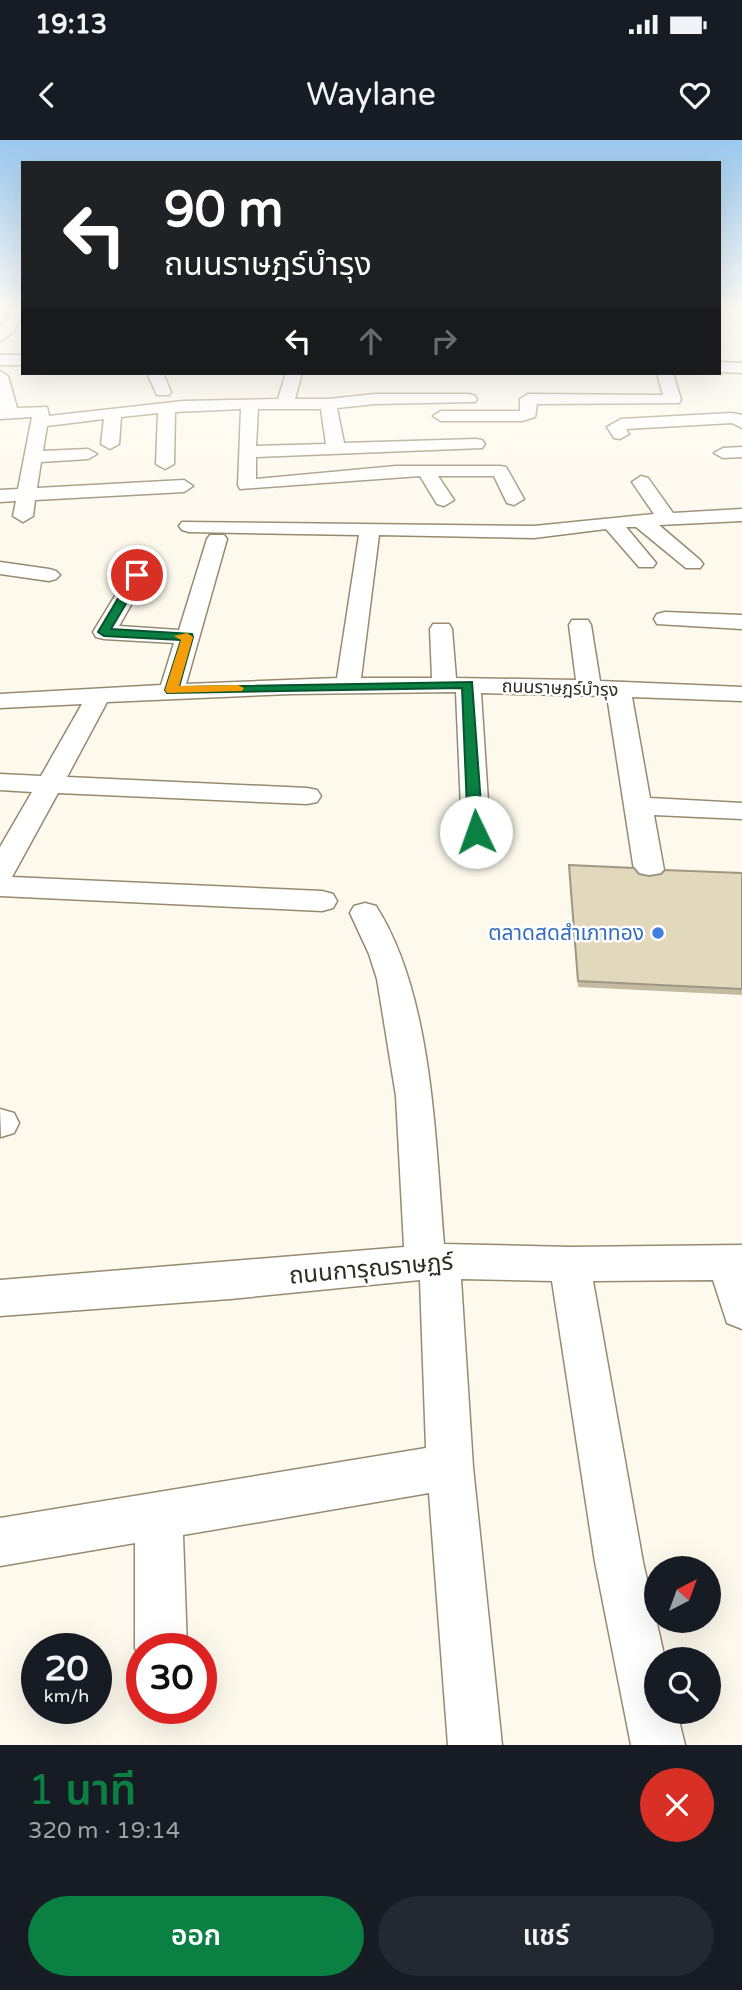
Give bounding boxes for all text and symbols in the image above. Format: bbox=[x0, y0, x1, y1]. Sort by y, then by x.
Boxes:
text: 19:13 bbox=[35, 9, 107, 40]
icon: back bbox=[28, 76, 66, 114]
text: Waylane bbox=[306, 76, 436, 114]
icon: heart bbox=[676, 76, 714, 114]
text: 90 m bbox=[164, 181, 283, 240]
icon: left bbox=[49, 189, 140, 280]
text: ถนนราษฎร์บำรุง bbox=[164, 246, 372, 284]
icon: left bbox=[279, 322, 317, 360]
icon: ahead bbox=[352, 322, 390, 360]
icon: right bbox=[425, 322, 463, 360]
pin bbox=[107, 545, 167, 605]
icon: arrive bbox=[118, 556, 156, 594]
street label: ถนนราษฎร์บำรุง bbox=[501, 675, 619, 701]
position arrow bbox=[439, 795, 513, 869]
place label: ตลาดสดสำเภาทอง bbox=[488, 921, 644, 946]
marker: ตลาดสดสำเภาทอง bbox=[650, 925, 666, 941]
street label: ถนนการุณราษฏร์ bbox=[288, 1247, 455, 1291]
north arrow bbox=[644, 1556, 721, 1633]
map controls bbox=[644, 1556, 721, 1724]
speed limit sign: 30 bbox=[126, 1633, 217, 1724]
button: search bbox=[644, 1647, 721, 1724]
text: 20 bbox=[45, 1648, 88, 1690]
text: km/h bbox=[44, 1685, 89, 1707]
text: 1 นาที bbox=[28, 1765, 136, 1816]
button: close bbox=[640, 1768, 714, 1842]
text: 320 m · 19:14 bbox=[28, 1817, 180, 1845]
button: ออก bbox=[28, 1896, 364, 1976]
button: แชร์ bbox=[378, 1896, 714, 1976]

